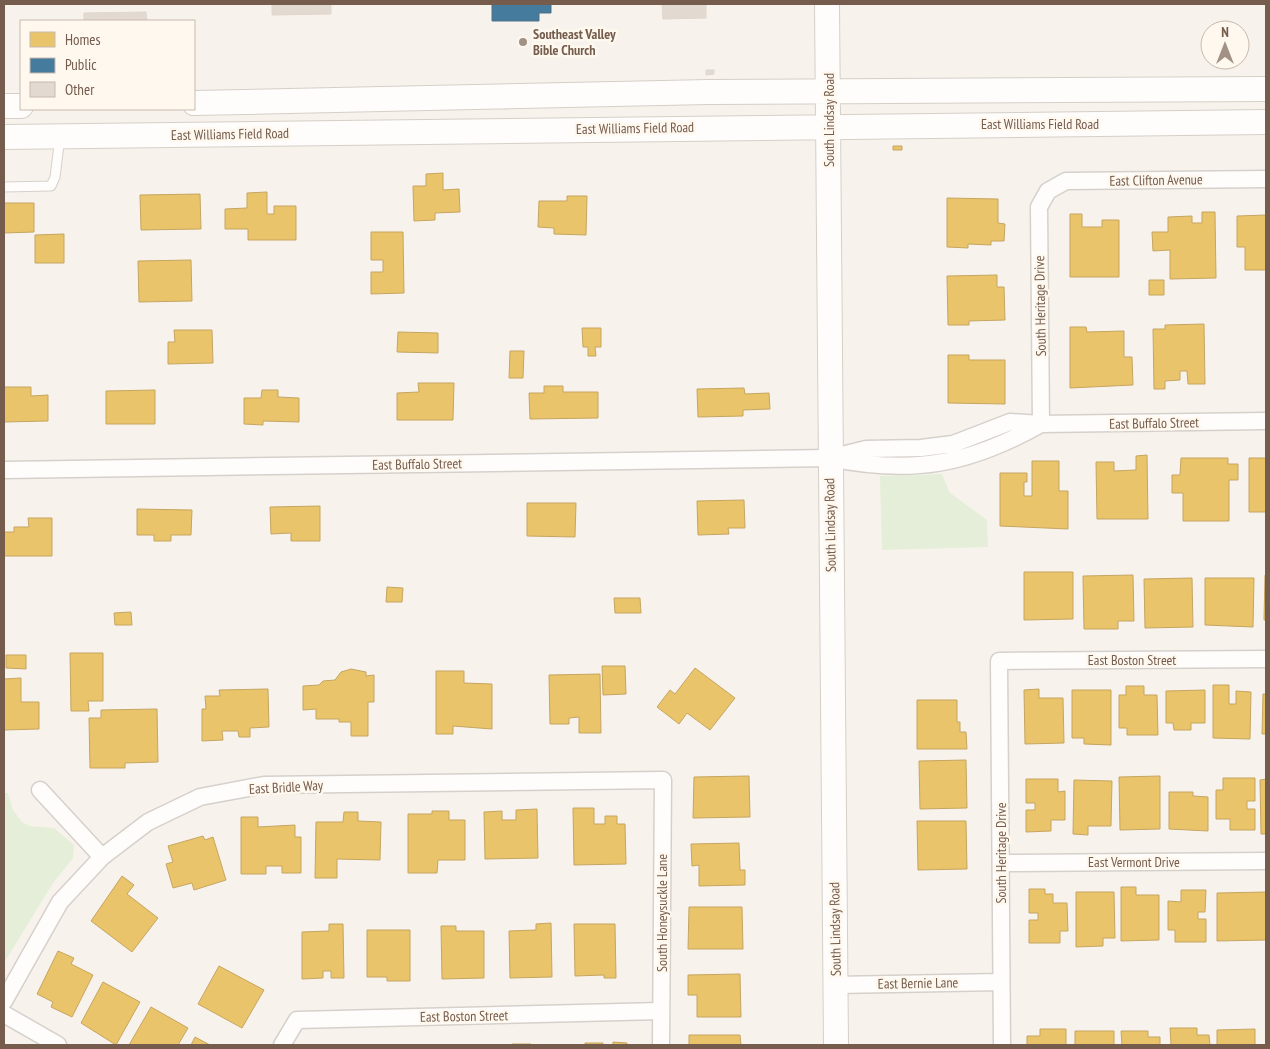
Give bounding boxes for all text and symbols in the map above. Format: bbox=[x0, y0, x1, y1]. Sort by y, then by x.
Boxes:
legend bbox=[20, 20, 195, 110]
north arrow bbox=[1200, 20, 1250, 70]
text: N bbox=[1221, 23, 1229, 41]
place label: Southeast Valley Bible Church bbox=[533, 25, 616, 59]
text: Homes bbox=[65, 30, 101, 49]
marker: Southeast Valley Bible Church bbox=[517, 36, 529, 48]
text: Public bbox=[65, 55, 97, 74]
street label: South Lindsay Road bbox=[820, 73, 838, 167]
text: Other bbox=[65, 80, 95, 99]
street label: East Williams Field Road bbox=[981, 115, 1099, 133]
street label: East Williams Field Road bbox=[576, 118, 694, 138]
street label: East Williams Field Road bbox=[171, 124, 289, 144]
street label: East Clifton Avenue bbox=[1109, 170, 1203, 190]
street label: South Heritage Drive bbox=[1030, 255, 1050, 357]
street label: East Buffalo Street bbox=[1109, 413, 1199, 433]
street label: East Buffalo Street bbox=[372, 454, 462, 474]
street label: South Lindsay Road bbox=[820, 478, 840, 572]
street label: East Boston Street bbox=[1088, 651, 1176, 669]
street label: East Bridle Way bbox=[248, 776, 324, 798]
street label: South Heritage Drive bbox=[992, 802, 1010, 903]
street label: East Vermont Drive bbox=[1088, 853, 1180, 871]
street label: South Honeysuckle Lane bbox=[653, 854, 671, 972]
street label: South Lindsay Road bbox=[825, 882, 845, 976]
street label: East Bernie Lane bbox=[878, 973, 959, 993]
street label: East Boston Street bbox=[420, 1006, 508, 1026]

